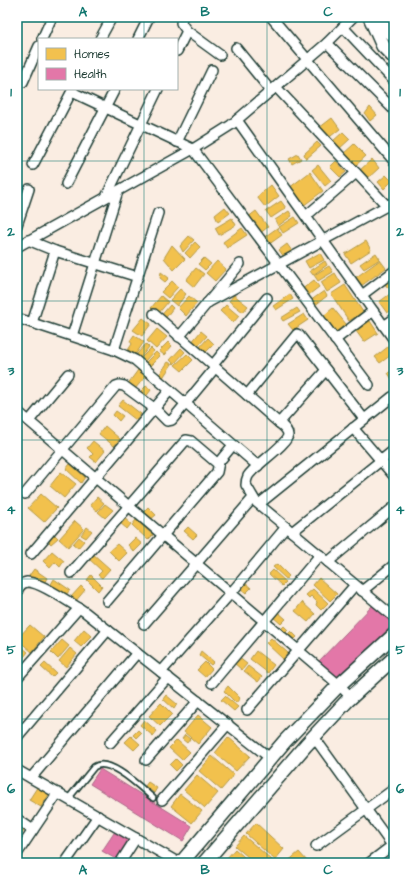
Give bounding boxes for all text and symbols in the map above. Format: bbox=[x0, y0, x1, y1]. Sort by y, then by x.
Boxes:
text: A bbox=[79, 3, 88, 21]
text: B bbox=[200, 3, 210, 21]
text: C bbox=[323, 3, 333, 21]
legend bbox=[38, 38, 178, 90]
text: Homes bbox=[74, 46, 110, 63]
text: Health bbox=[74, 66, 107, 83]
text: 1 bbox=[10, 83, 12, 101]
text: 1 bbox=[399, 83, 401, 101]
text: 2 bbox=[6, 223, 15, 241]
text: 2 bbox=[395, 223, 404, 241]
text: 3 bbox=[7, 362, 15, 380]
text: 3 bbox=[396, 362, 404, 380]
text: 4 bbox=[7, 501, 16, 519]
text: 4 bbox=[396, 501, 405, 519]
text: 5 bbox=[6, 641, 16, 659]
text: 5 bbox=[395, 641, 405, 659]
text: 6 bbox=[7, 780, 16, 798]
text: 6 bbox=[396, 780, 405, 798]
text: A bbox=[79, 861, 88, 879]
text: B bbox=[200, 861, 210, 879]
text: C bbox=[323, 861, 333, 879]

